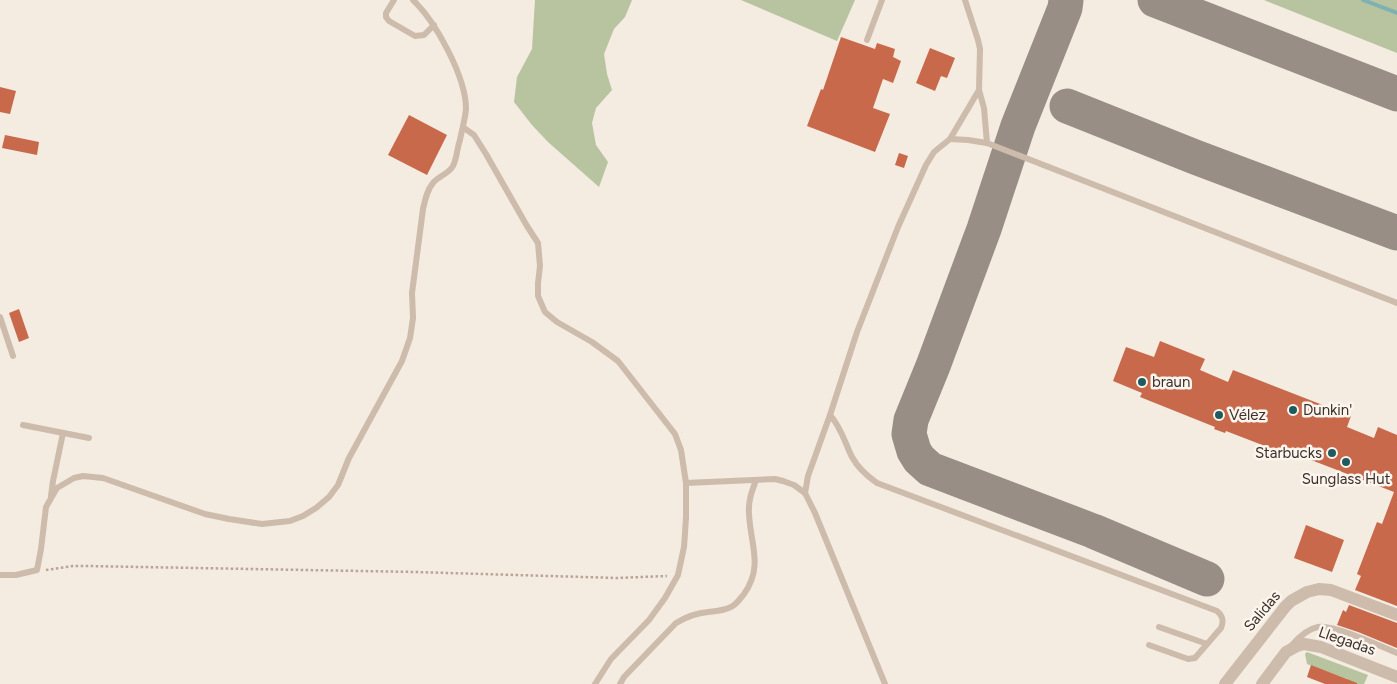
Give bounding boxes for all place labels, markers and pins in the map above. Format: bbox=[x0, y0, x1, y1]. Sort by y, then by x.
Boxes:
place label: braun bbox=[1152, 373, 1190, 391]
marker: braun bbox=[1136, 376, 1148, 388]
place label: Dunkin' bbox=[1303, 401, 1352, 419]
marker: Dunkin' bbox=[1287, 404, 1299, 416]
place label: Vélez bbox=[1229, 406, 1266, 424]
marker: Vélez bbox=[1213, 409, 1225, 421]
place label: Starbucks bbox=[1255, 444, 1322, 462]
marker: Starbucks bbox=[1326, 447, 1338, 459]
marker: Sunglass Hut bbox=[1340, 456, 1352, 468]
place label: Sunglass Hut bbox=[1302, 470, 1391, 488]

